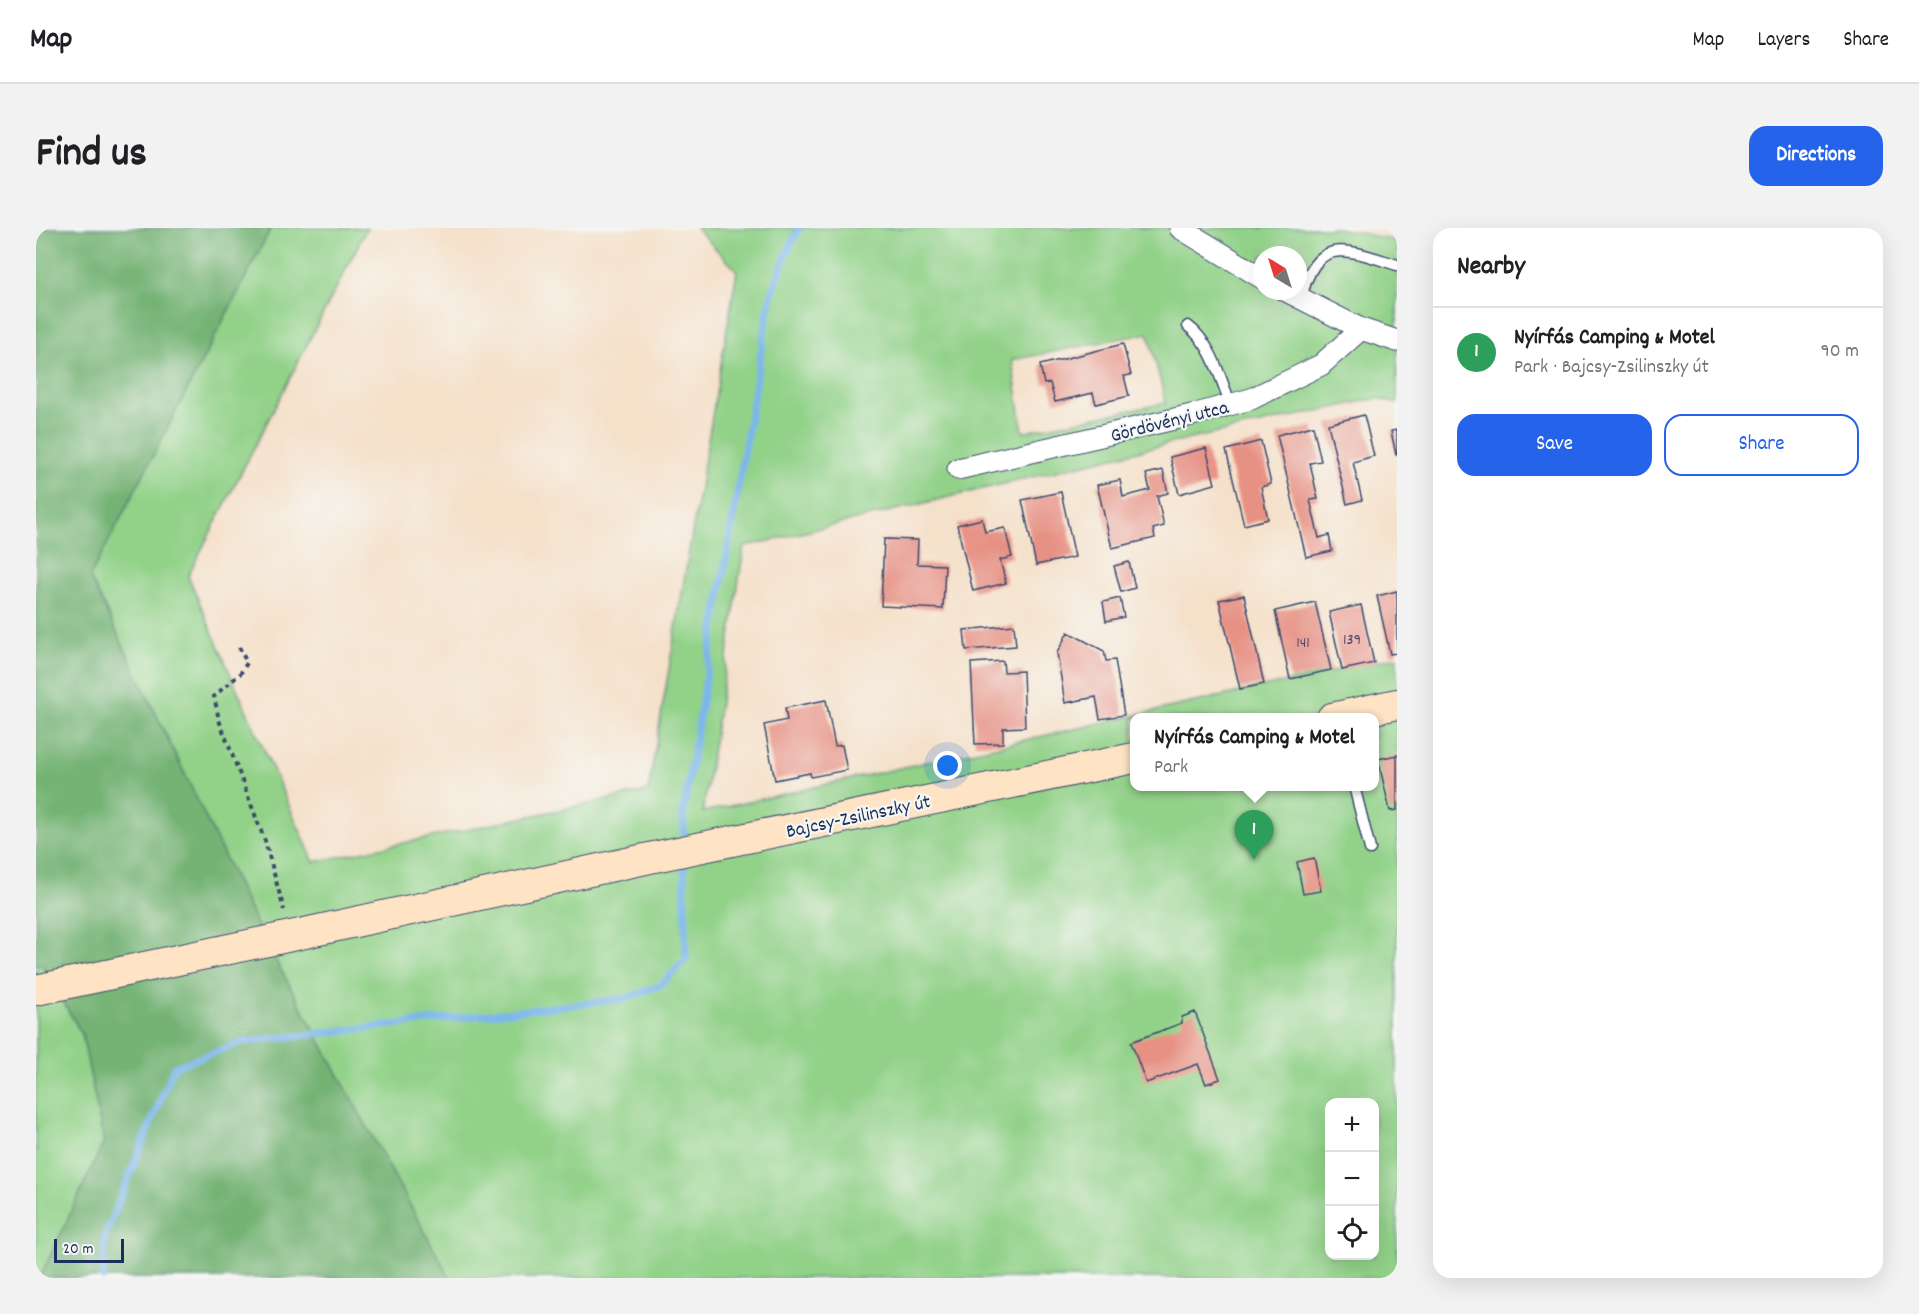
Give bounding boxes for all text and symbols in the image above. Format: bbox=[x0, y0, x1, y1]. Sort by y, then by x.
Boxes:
text: Map bbox=[30, 21, 72, 61]
text: Map bbox=[1693, 26, 1724, 56]
text: Layers bbox=[1757, 26, 1810, 56]
text: Share bbox=[1843, 26, 1889, 56]
text: Find us bbox=[36, 126, 147, 186]
button: Directions bbox=[1749, 126, 1883, 186]
north arrow bbox=[1253, 246, 1307, 300]
text: Nearby bbox=[1457, 249, 1525, 286]
text: Nyírfás Camping & Motel bbox=[1514, 323, 1715, 354]
text: 1 bbox=[1474, 338, 1479, 366]
text: 90 m bbox=[1821, 338, 1859, 366]
text: Park · Bajcsy-Zsilinszky út bbox=[1514, 354, 1709, 382]
street label: Gördövényi utca bbox=[1108, 395, 1232, 451]
button: Save bbox=[1457, 414, 1652, 476]
button: Share bbox=[1664, 414, 1859, 476]
house number: 139 bbox=[1343, 629, 1361, 652]
house number: 141 bbox=[1296, 632, 1310, 655]
popup bbox=[1130, 713, 1379, 791]
text: Nyírfás Camping & Motel bbox=[1154, 723, 1355, 754]
your location bbox=[933, 751, 962, 780]
text: Park bbox=[1154, 754, 1188, 782]
street label: Bajcsy-Zsilinszky út bbox=[784, 789, 933, 847]
pin: 1 bbox=[1234, 810, 1274, 860]
map controls bbox=[1325, 1098, 1379, 1260]
button: + bbox=[1325, 1098, 1379, 1152]
button: − bbox=[1325, 1152, 1379, 1206]
button: locate bbox=[1325, 1206, 1379, 1260]
scale bar bbox=[54, 1236, 124, 1264]
text: 20 m bbox=[63, 1238, 93, 1261]

